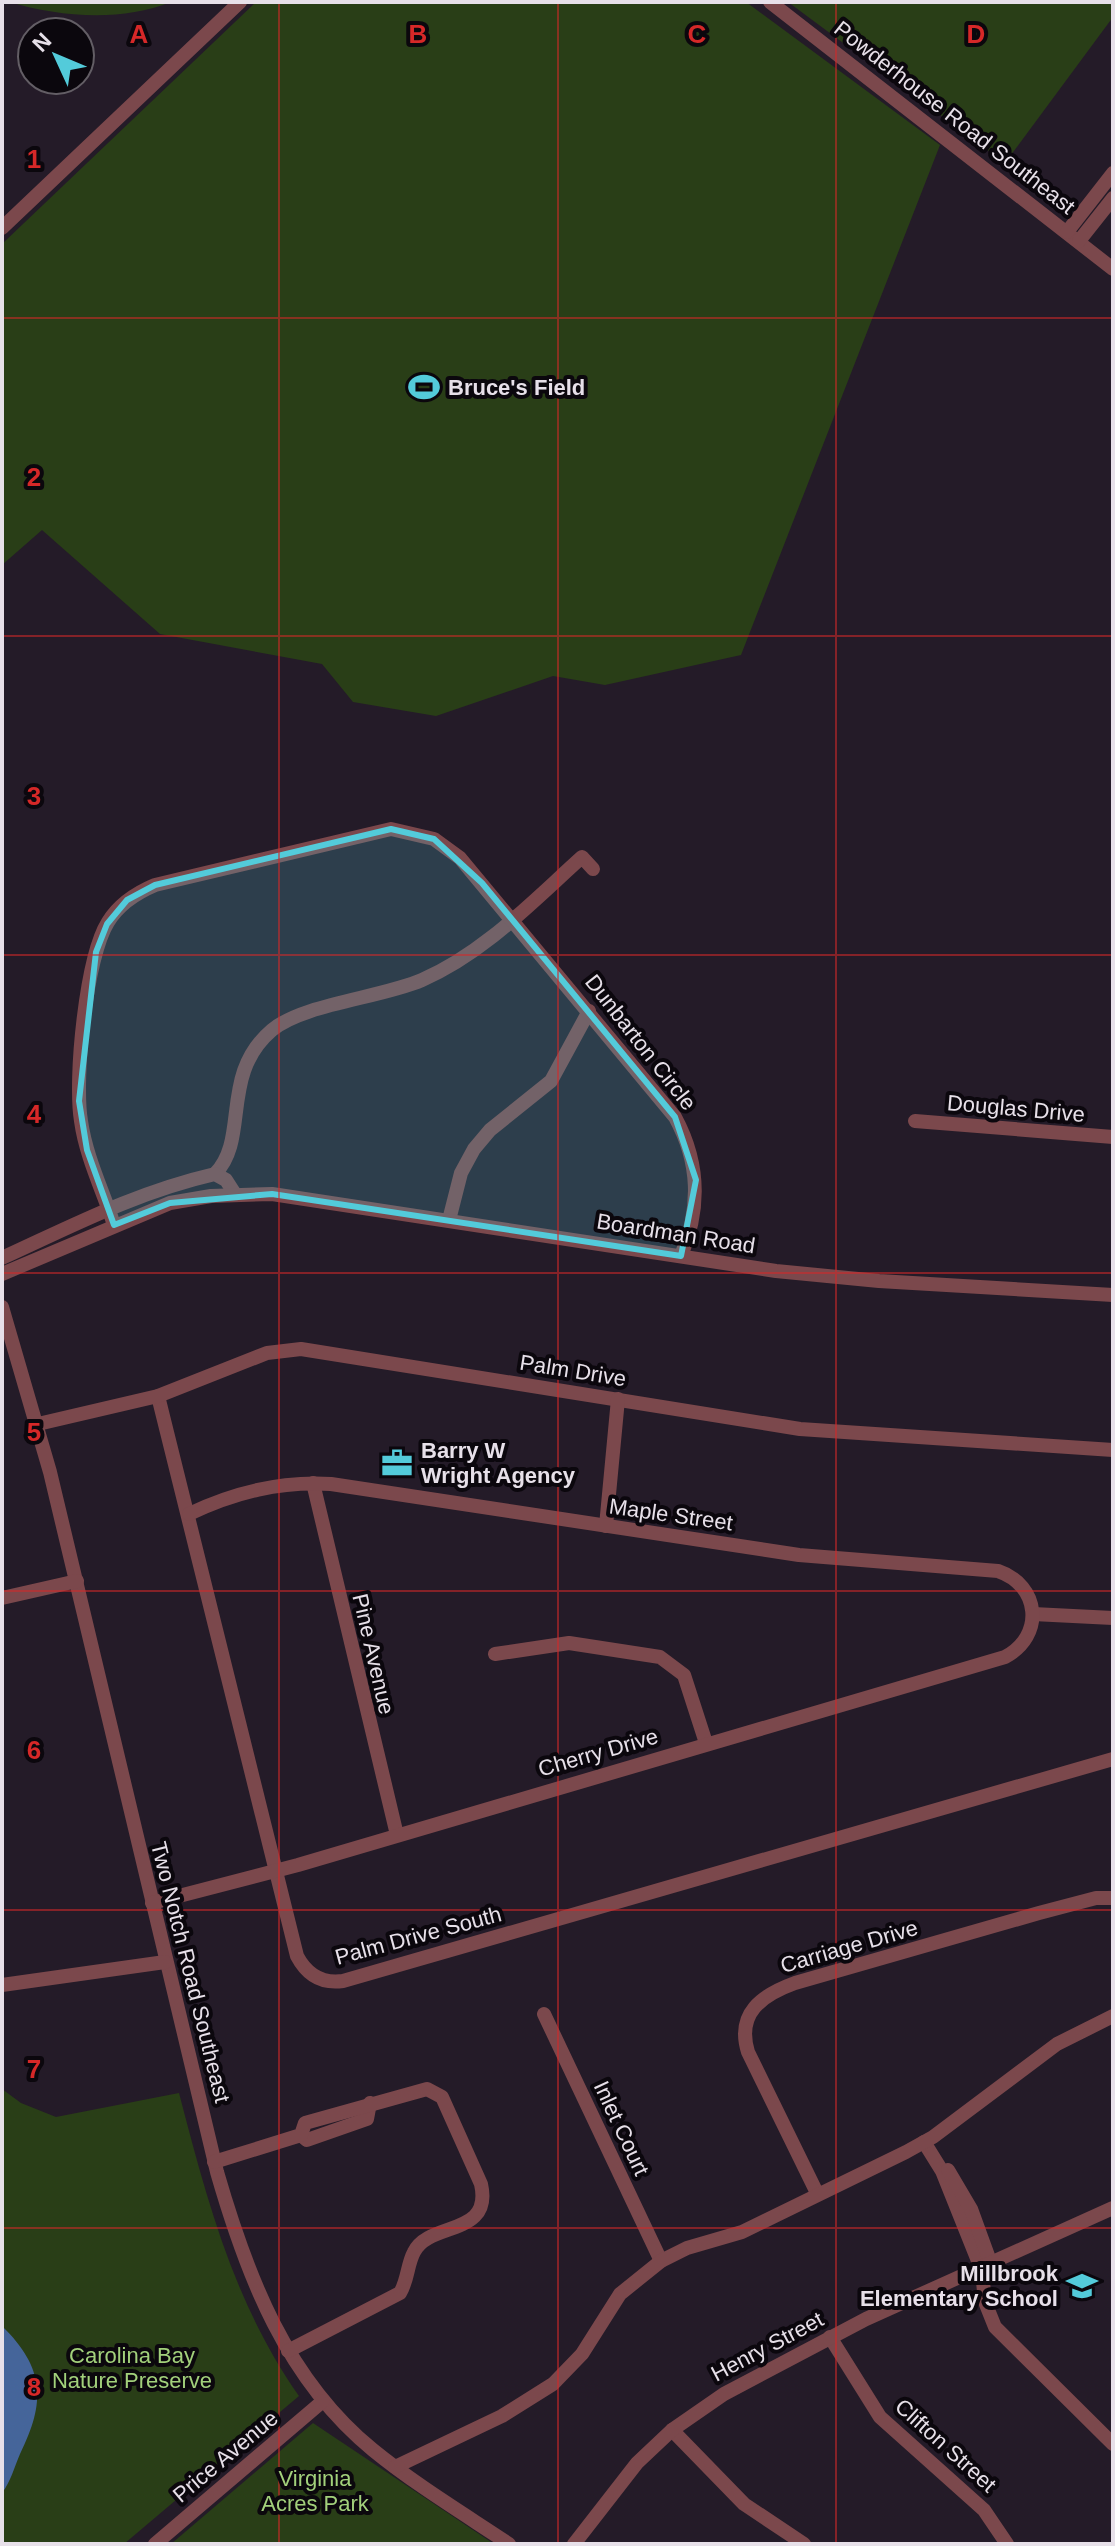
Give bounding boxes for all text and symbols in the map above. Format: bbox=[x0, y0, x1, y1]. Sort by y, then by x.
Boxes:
north arrow bbox=[16, 16, 96, 96]
street label: Powderhouse Road Southeast bbox=[829, 16, 1080, 219]
text: A bbox=[130, 19, 149, 49]
text: B bbox=[409, 19, 427, 49]
text: C bbox=[688, 19, 707, 49]
text: D bbox=[967, 19, 985, 49]
text: N bbox=[27, 28, 56, 57]
text: 1 bbox=[27, 144, 41, 174]
sports icon: Bruce's Field bbox=[407, 370, 441, 404]
place label: Bruce's Field bbox=[448, 375, 585, 400]
text: 2 bbox=[27, 462, 41, 492]
text: 3 bbox=[27, 781, 41, 811]
street label: Dunbarton Circle bbox=[580, 970, 701, 1115]
street label: Douglas Drive bbox=[946, 1090, 1086, 1127]
text: 4 bbox=[27, 1099, 42, 1129]
street label: Boardman Road bbox=[595, 1209, 757, 1258]
street label: Palm Drive bbox=[518, 1350, 628, 1391]
text: 5 bbox=[27, 1417, 41, 1447]
place label: Barry W Wright Agency bbox=[421, 1438, 576, 1488]
office icon: Barry W Wright Agency bbox=[380, 1446, 414, 1480]
street label: Maple Street bbox=[607, 1493, 734, 1536]
street label: Pine Avenue bbox=[347, 1591, 400, 1717]
street label: Cherry Drive bbox=[535, 1723, 661, 1782]
text: 6 bbox=[27, 1735, 41, 1765]
street label: Two Notch Road Southeast bbox=[146, 1839, 235, 2105]
street label: Palm Drive South bbox=[332, 1901, 504, 1970]
street label: Carriage Drive bbox=[778, 1915, 921, 1978]
text: 7 bbox=[27, 2054, 41, 2084]
street label: Inlet Court bbox=[589, 2077, 654, 2179]
place label: Millbrook Elementary School bbox=[860, 2261, 1059, 2311]
school or university icon: Millbrook Elementary School bbox=[1065, 2269, 1099, 2303]
street label: Henry Street bbox=[707, 2306, 828, 2386]
park label: Carolina Bay Nature Preserve bbox=[52, 2343, 212, 2393]
text: 8 bbox=[27, 2372, 41, 2402]
street label: Clifton Street bbox=[890, 2394, 1001, 2497]
street label: Price Avenue bbox=[168, 2405, 283, 2507]
park label: Virginia Acres Park bbox=[261, 2466, 370, 2516]

